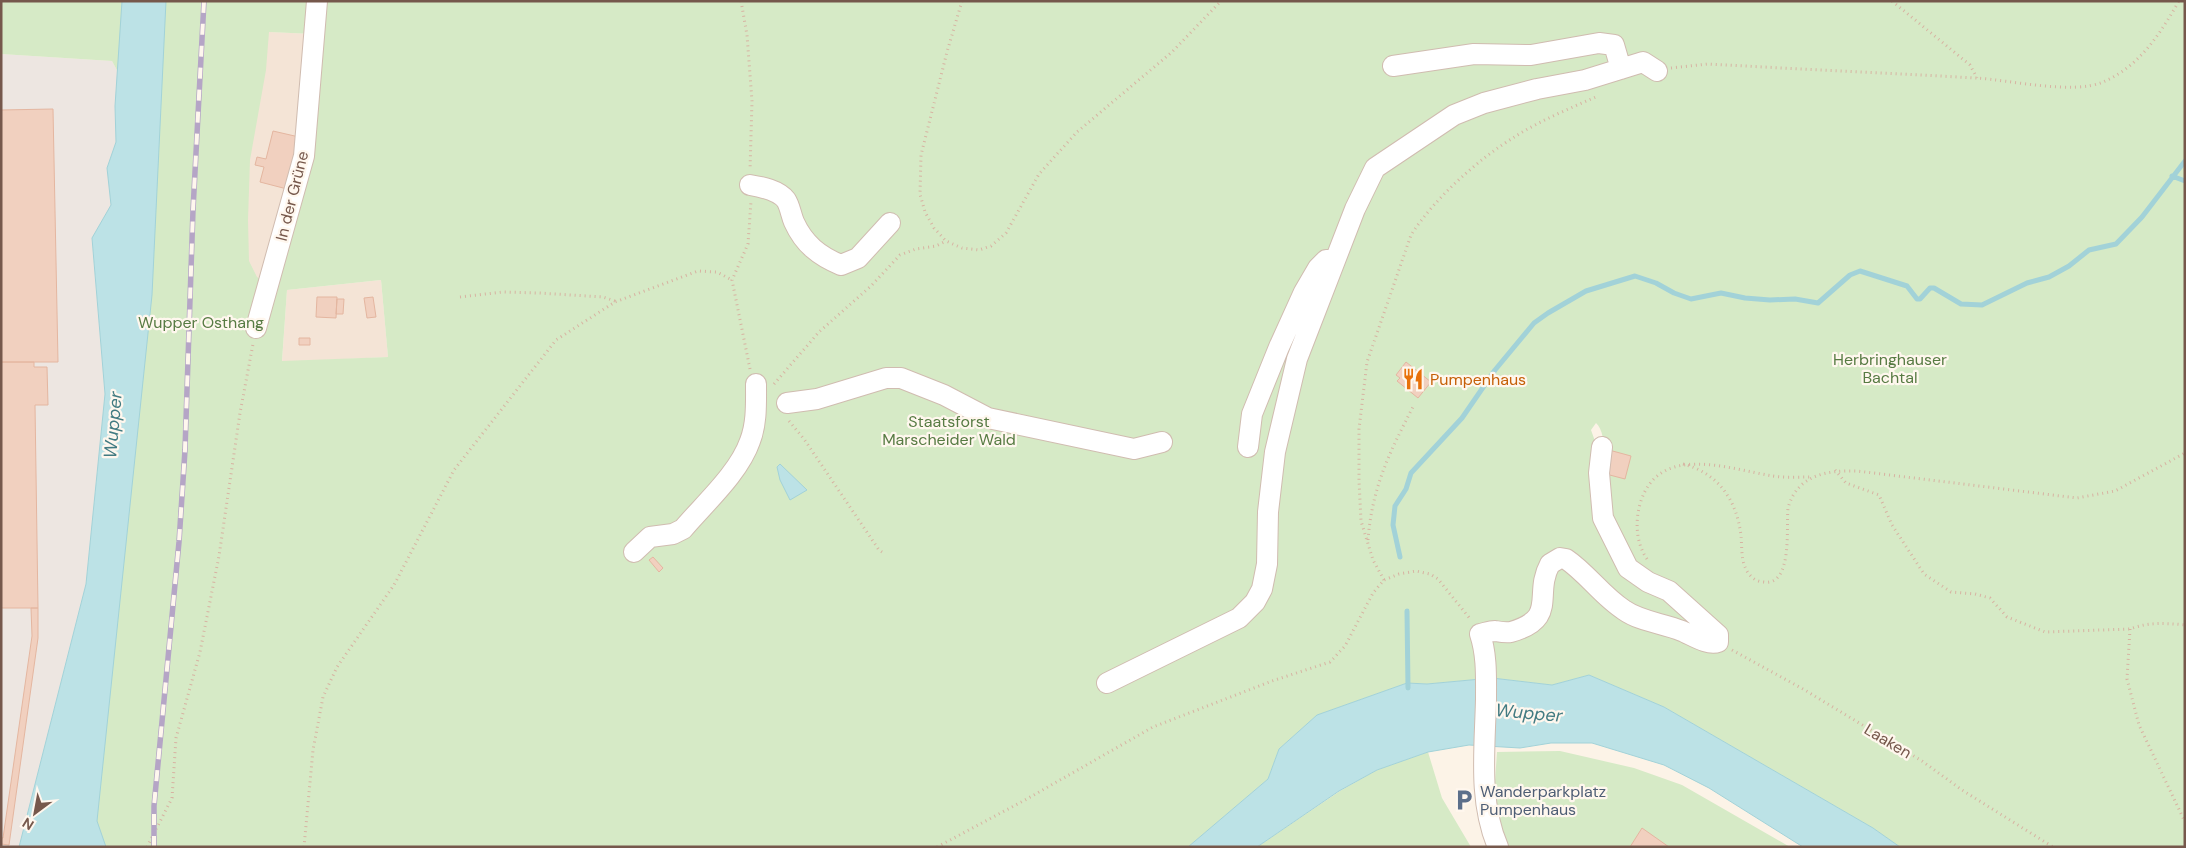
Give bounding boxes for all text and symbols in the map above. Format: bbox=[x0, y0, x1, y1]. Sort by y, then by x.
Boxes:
street label: In der Grüne bbox=[271, 149, 313, 243]
park label: Wupper Osthang bbox=[138, 312, 264, 333]
park label: Herbringhauser Bachtal bbox=[1833, 349, 1947, 388]
restaurant icon: Pumpenhaus bbox=[1400, 366, 1426, 392]
place label: Pumpenhaus bbox=[1430, 369, 1526, 390]
water label: Wupper bbox=[98, 389, 128, 459]
park label: Staatsforst Marscheider Wald bbox=[882, 411, 1016, 450]
water label: Wupper bbox=[1495, 698, 1565, 728]
street label: Laaken bbox=[1860, 719, 1916, 763]
place label: Wanderparkplatz Pumpenhaus bbox=[1480, 781, 1606, 820]
parking icon: Wanderparkplatz Pumpenhaus bbox=[1451, 787, 1477, 813]
north arrow bbox=[10, 788, 60, 838]
text: N bbox=[19, 814, 37, 834]

